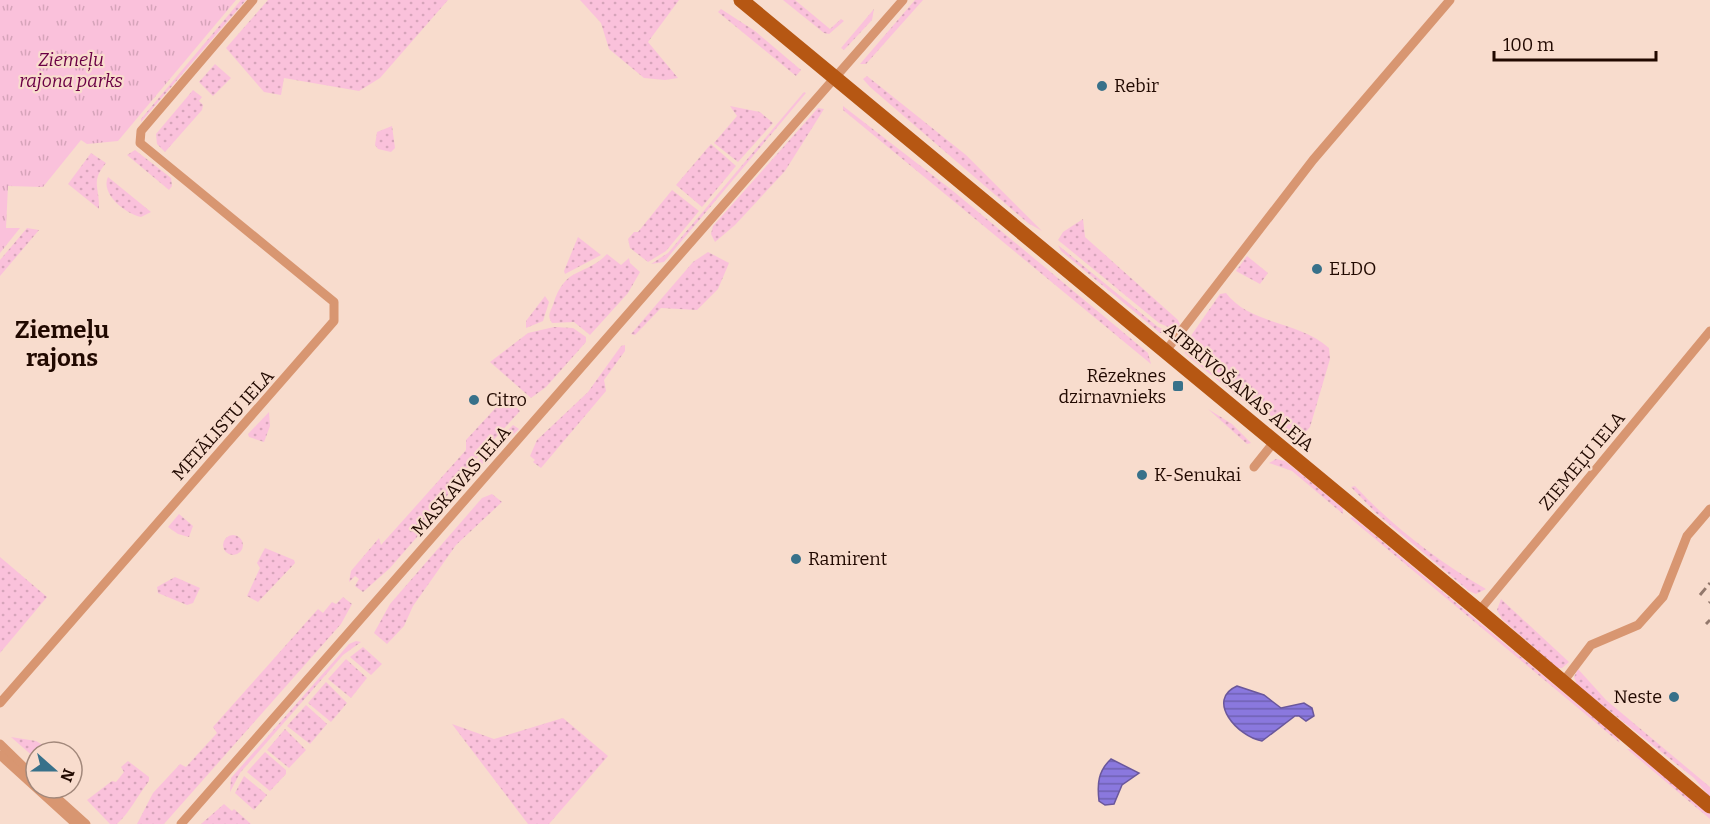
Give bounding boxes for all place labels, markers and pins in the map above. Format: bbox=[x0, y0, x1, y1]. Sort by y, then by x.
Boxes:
place label: Rebir bbox=[1114, 75, 1159, 97]
marker: Rebir bbox=[1095, 79, 1109, 93]
place label: ELDO bbox=[1329, 258, 1376, 280]
marker: ELDO bbox=[1310, 262, 1324, 276]
place label: Rēzeknes dzirnavnieks bbox=[1059, 365, 1166, 408]
marker: Rēzeknes dzirnavnieks bbox=[1171, 379, 1185, 393]
place label: Citro bbox=[486, 389, 527, 411]
marker: Citro bbox=[467, 393, 481, 407]
place label: K-Senukai bbox=[1154, 464, 1241, 486]
marker: K-Senukai bbox=[1135, 468, 1149, 482]
place label: Ramirent bbox=[808, 548, 888, 570]
marker: Ramirent bbox=[789, 552, 803, 566]
place label: Neste bbox=[1613, 686, 1662, 708]
marker: Neste bbox=[1667, 690, 1681, 704]

